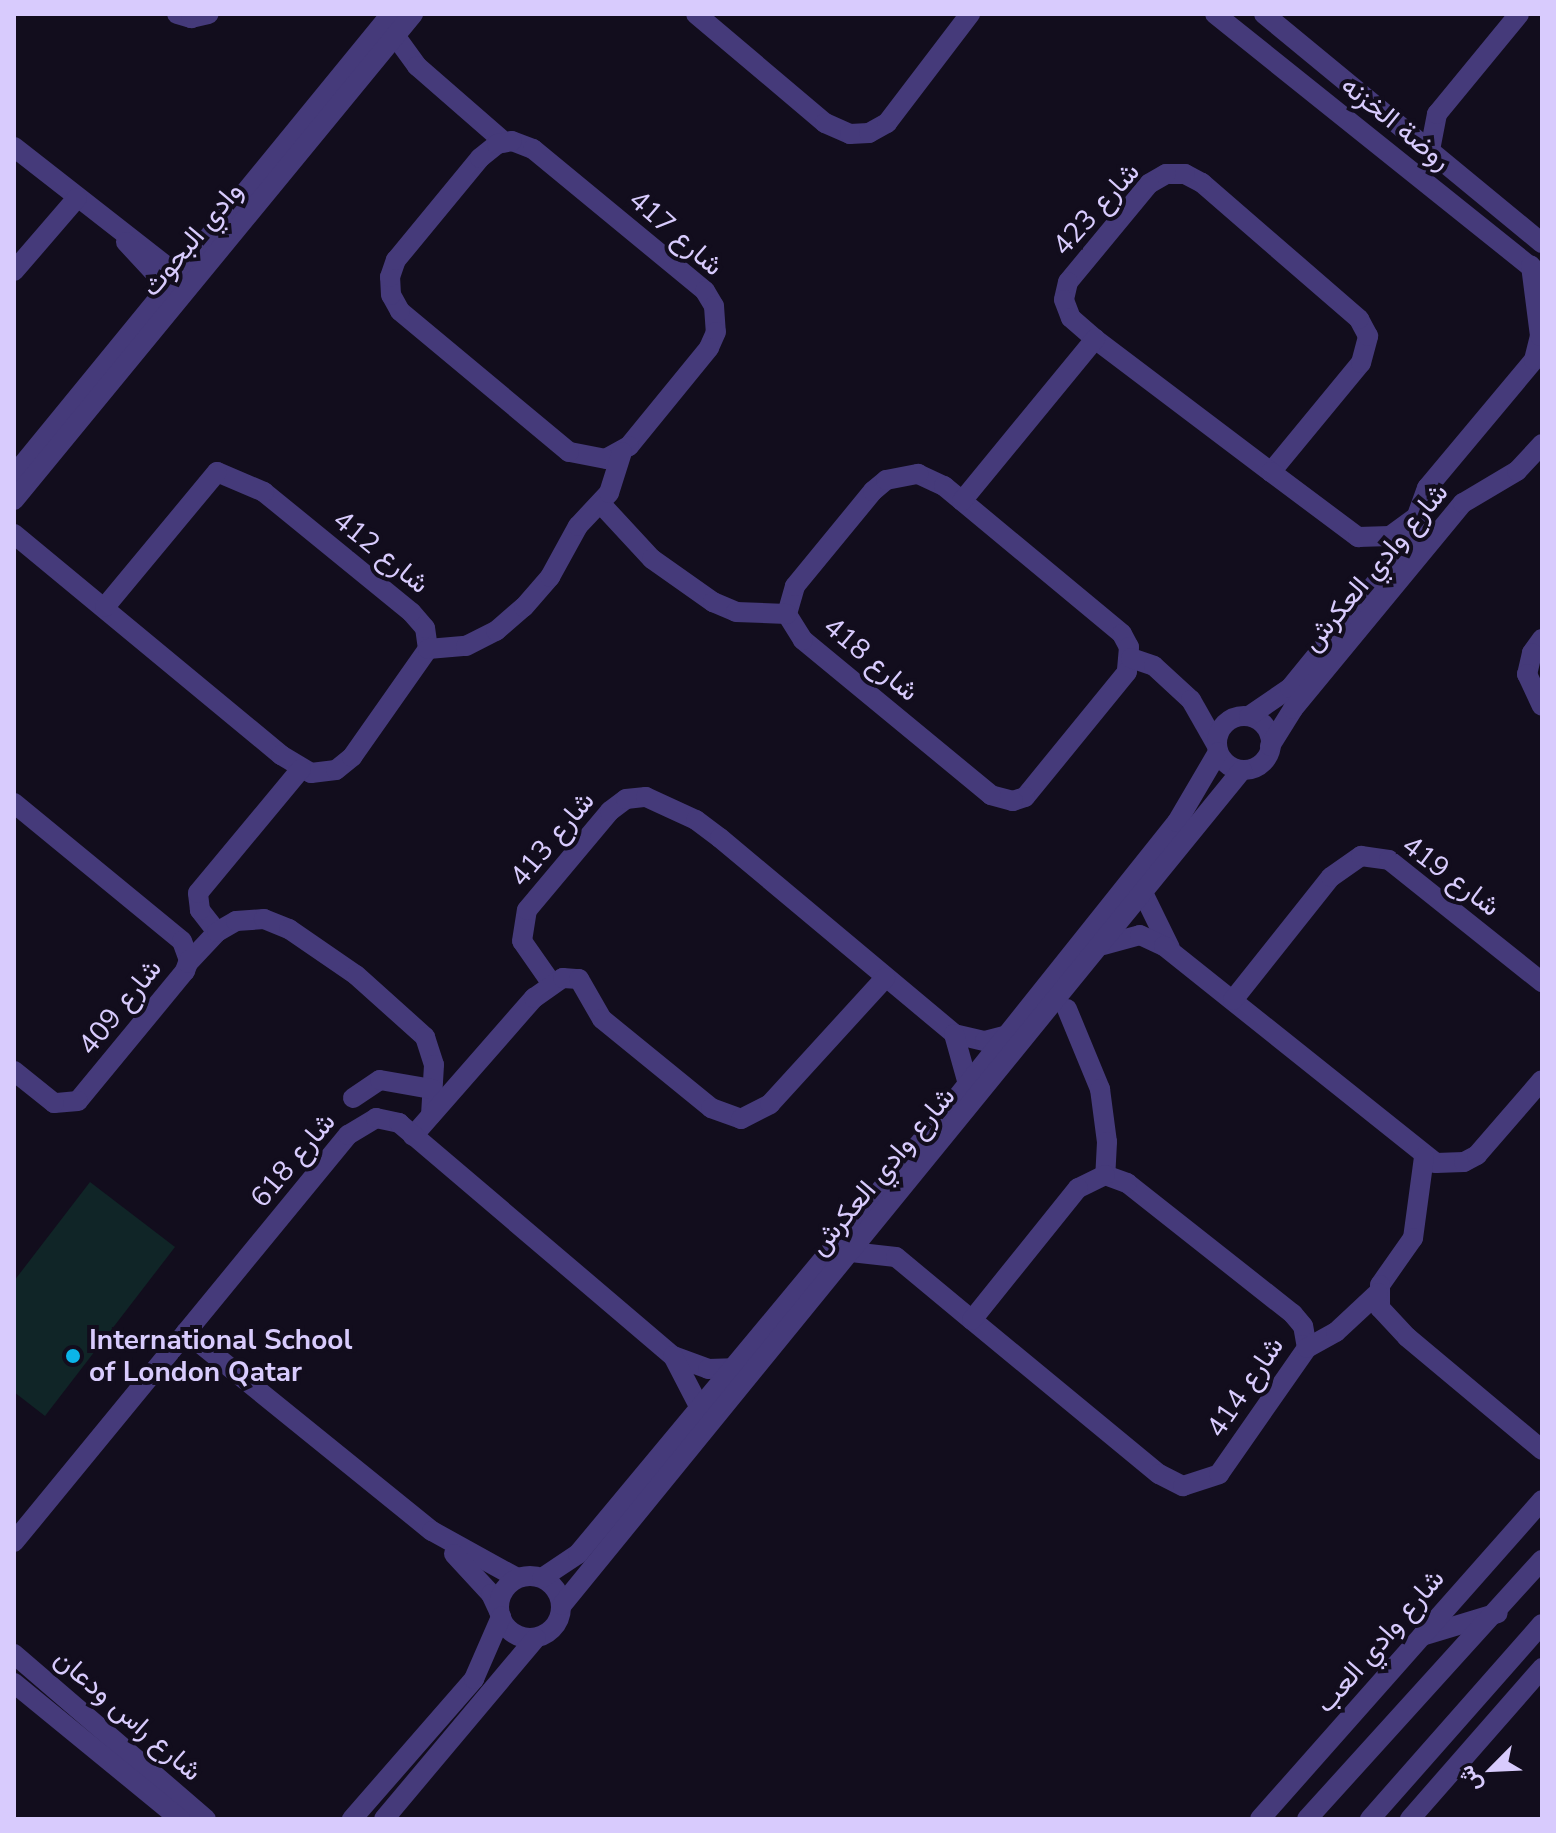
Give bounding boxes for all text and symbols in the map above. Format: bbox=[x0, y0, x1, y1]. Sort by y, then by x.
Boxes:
street label: روضة الخزنه bbox=[1334, 68, 1458, 178]
street label: شارع 423 bbox=[1045, 155, 1147, 263]
street label: وادي البحوث bbox=[134, 175, 250, 303]
street label: شارع 417 bbox=[622, 183, 730, 283]
street label: شارع وادي العكرش bbox=[1295, 476, 1455, 658]
street label: شارع 412 bbox=[326, 503, 436, 601]
street label: شارع 418 bbox=[817, 610, 925, 708]
street label: شارع 413 bbox=[503, 785, 601, 893]
street label: شارع 419 bbox=[1395, 828, 1507, 924]
street label: شارع 409 bbox=[71, 952, 169, 1062]
street label: شارع وادي العكرش bbox=[802, 1080, 962, 1262]
street label: شارع 618 bbox=[244, 1106, 342, 1214]
place label: International School of London Qatar bbox=[89, 1323, 352, 1389]
street label: شارع 414 bbox=[1199, 1330, 1291, 1444]
marker: International School of London Qatar bbox=[64, 1347, 82, 1365]
street label: شارع وادي العب bbox=[1308, 1562, 1452, 1720]
street label: شارع راس ودعان bbox=[47, 1642, 209, 1788]
north arrow bbox=[1452, 1729, 1532, 1809]
text: ش bbox=[1451, 1761, 1489, 1797]

